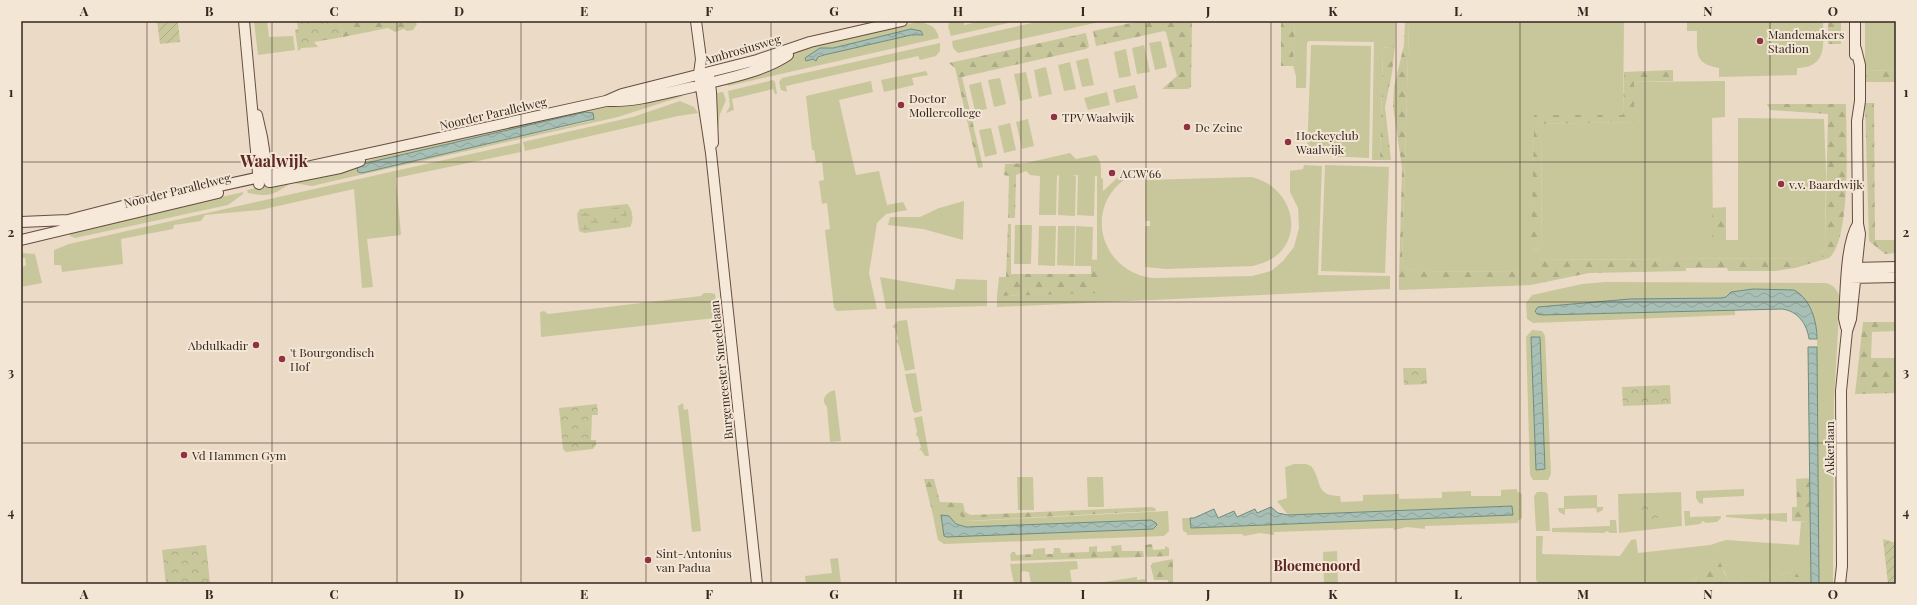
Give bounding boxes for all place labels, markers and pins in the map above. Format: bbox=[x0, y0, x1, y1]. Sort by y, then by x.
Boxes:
place label: Mandemakers Stadion bbox=[1768, 26, 1844, 56]
marker: Mandemakers Stadion bbox=[1755, 36, 1765, 46]
place label: Doctor Mollercollege bbox=[909, 90, 981, 120]
marker: Doctor Mollercollege bbox=[896, 100, 906, 110]
place label: TPV Waalwijk bbox=[1062, 109, 1135, 125]
marker: TPV Waalwijk bbox=[1049, 112, 1059, 122]
place label: De Zeine bbox=[1195, 119, 1243, 135]
marker: De Zeine bbox=[1182, 122, 1192, 132]
place label: Hockeyclub Waalwijk bbox=[1295, 127, 1359, 157]
marker: Hockeyclub Waalwijk bbox=[1283, 137, 1293, 147]
place label: ACW'66 bbox=[1119, 165, 1161, 181]
marker: ACW'66 bbox=[1107, 168, 1117, 178]
place label: v.v. Baardwijk bbox=[1788, 176, 1863, 192]
marker: v.v. Baardwijk bbox=[1776, 179, 1786, 189]
place label: Abdulkadir bbox=[187, 337, 249, 353]
marker: Abdulkadir bbox=[251, 340, 261, 350]
place label: 't Bourgondisch Hof bbox=[290, 344, 374, 374]
marker: 't Bourgondisch Hof bbox=[277, 354, 287, 364]
place label: Vd Hammen Gym bbox=[191, 447, 287, 463]
marker: Vd Hammen Gym bbox=[179, 450, 189, 460]
place label: Sint-Antonius van Padua bbox=[655, 545, 732, 575]
marker: Sint-Antonius van Padua bbox=[643, 555, 653, 565]

